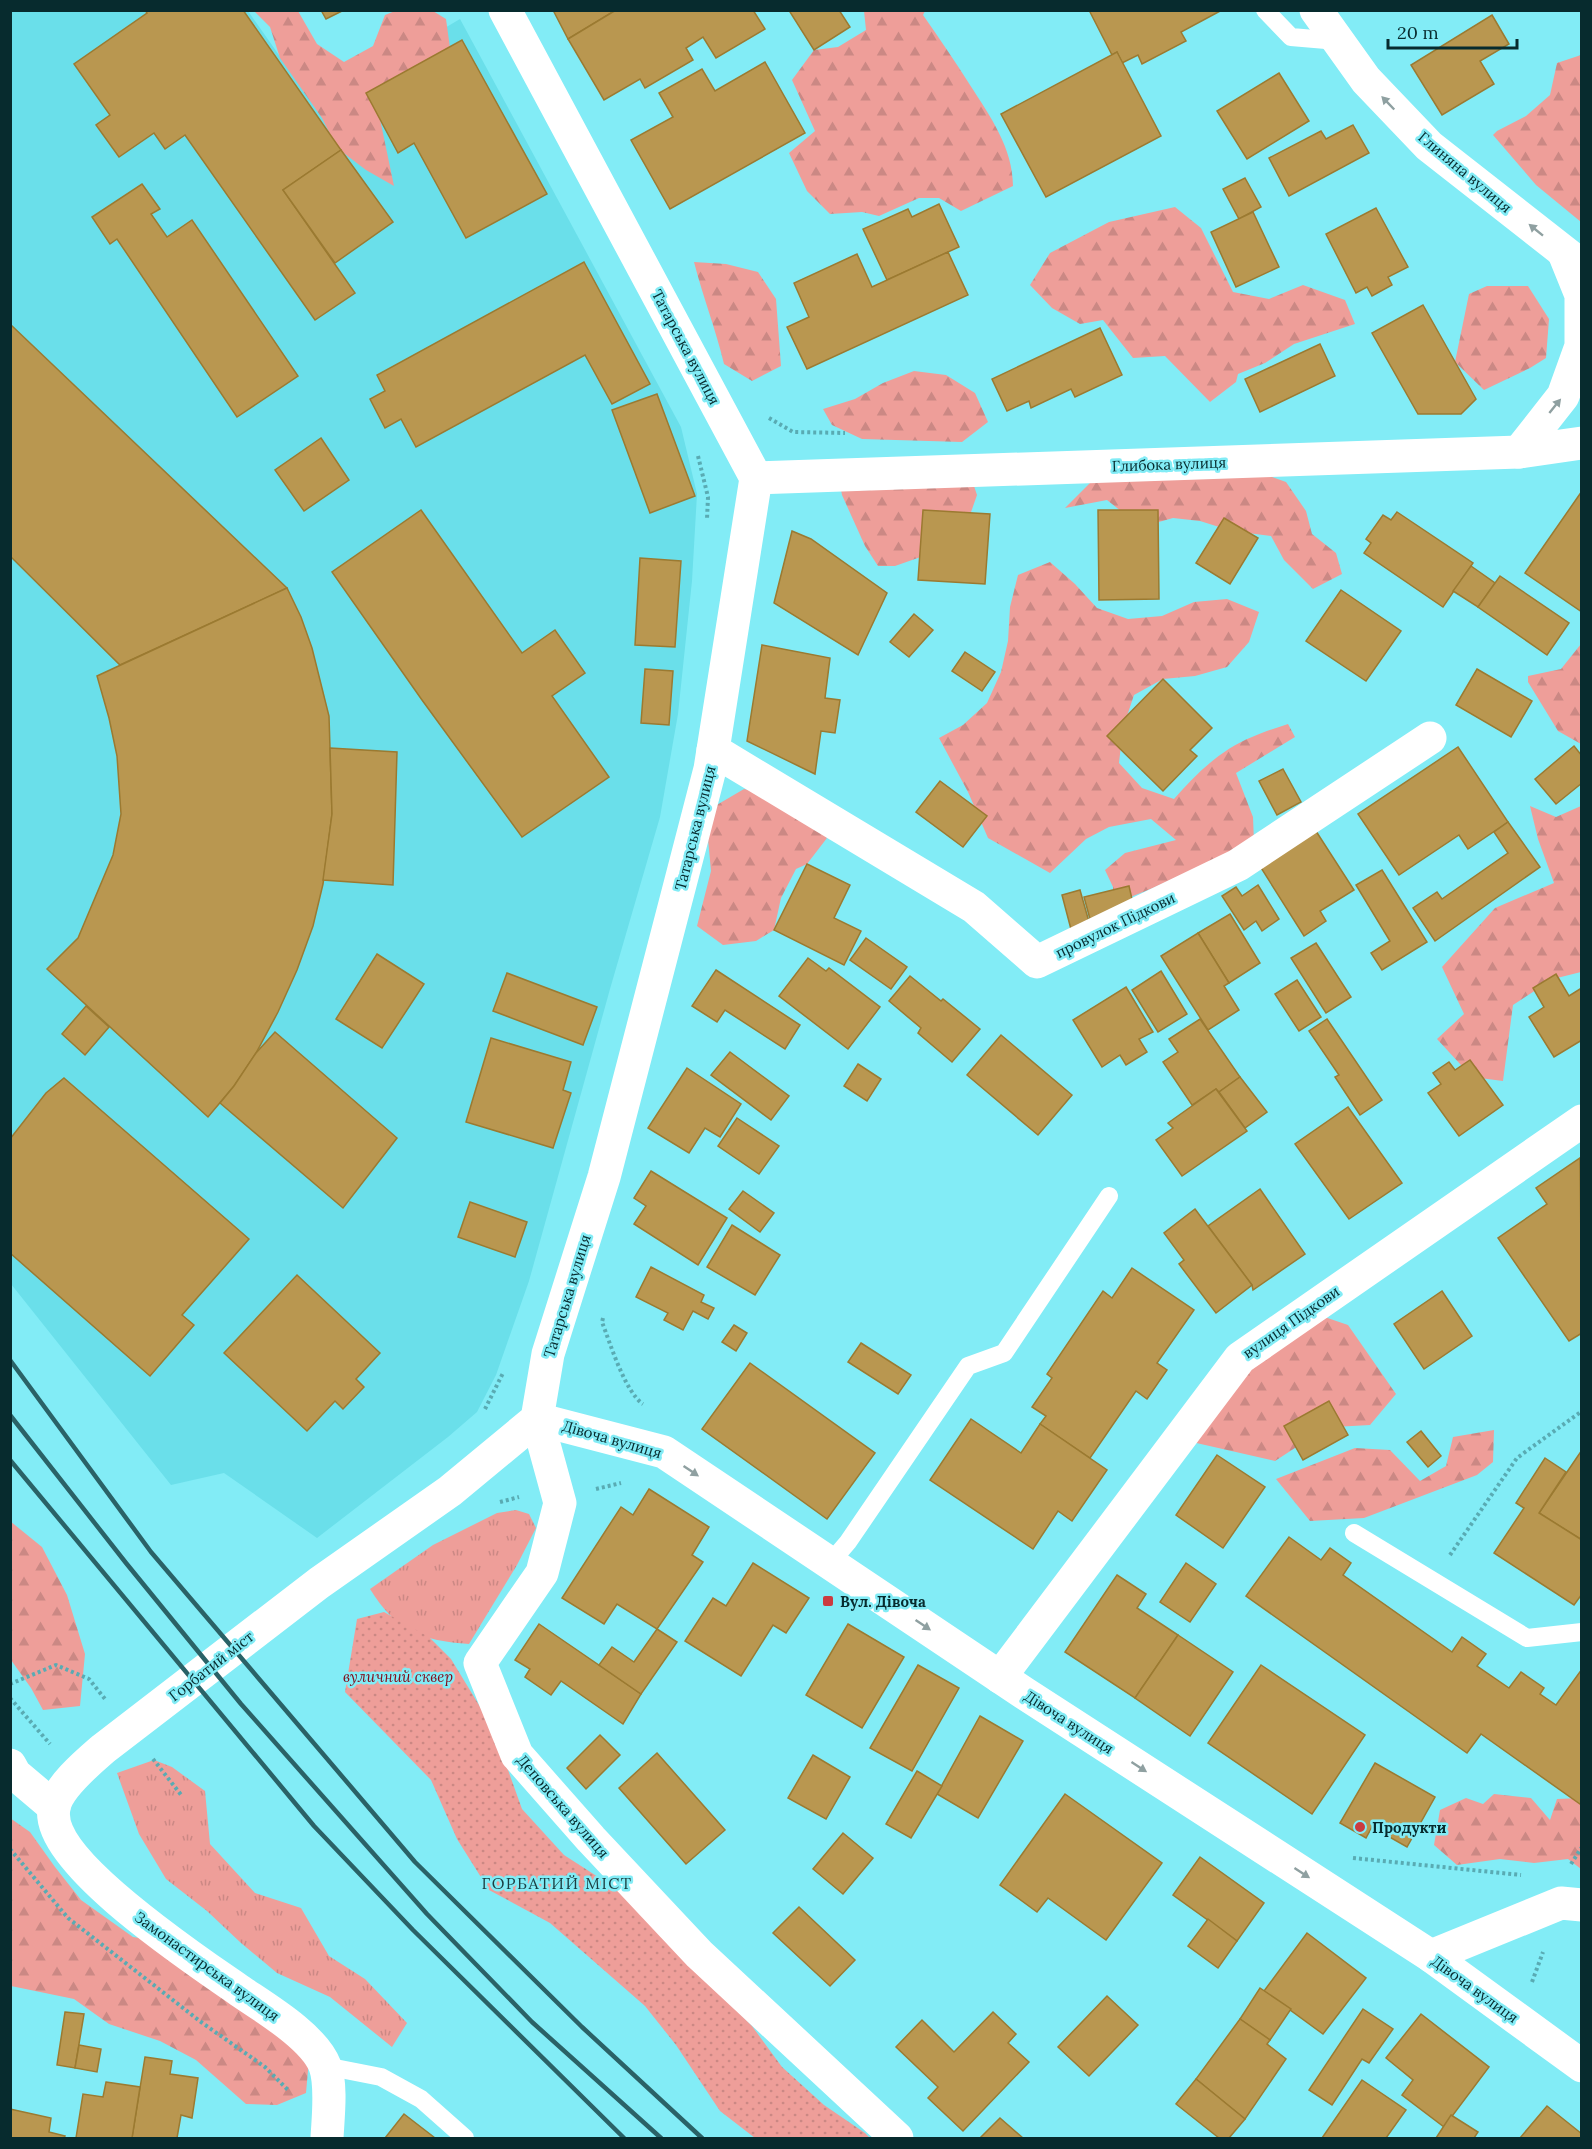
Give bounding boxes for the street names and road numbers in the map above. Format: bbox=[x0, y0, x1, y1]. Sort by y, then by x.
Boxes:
street label: Глиняна вулиця bbox=[1414, 127, 1516, 217]
street label: Татарська вулиця bbox=[648, 286, 724, 408]
street label: Глибока вулиця bbox=[1111, 453, 1227, 475]
street label: Татарська вулиця bbox=[670, 764, 720, 892]
street label: провулок Підкови bbox=[1052, 888, 1178, 962]
street label: Татарська вулиця bbox=[539, 1232, 595, 1360]
street label: вулиця Підкови bbox=[1239, 1282, 1343, 1362]
street label: Дівоча вулиця bbox=[560, 1416, 664, 1462]
street label: Горбатий міст bbox=[165, 1627, 258, 1705]
street label: Дівоча вулиця bbox=[1021, 1686, 1117, 1758]
street label: Деповська вулиця bbox=[513, 1750, 613, 1862]
street label: Замонастирська вулиця bbox=[131, 1907, 283, 2025]
street label: Дівоча вулиця bbox=[1428, 1951, 1522, 2027]

